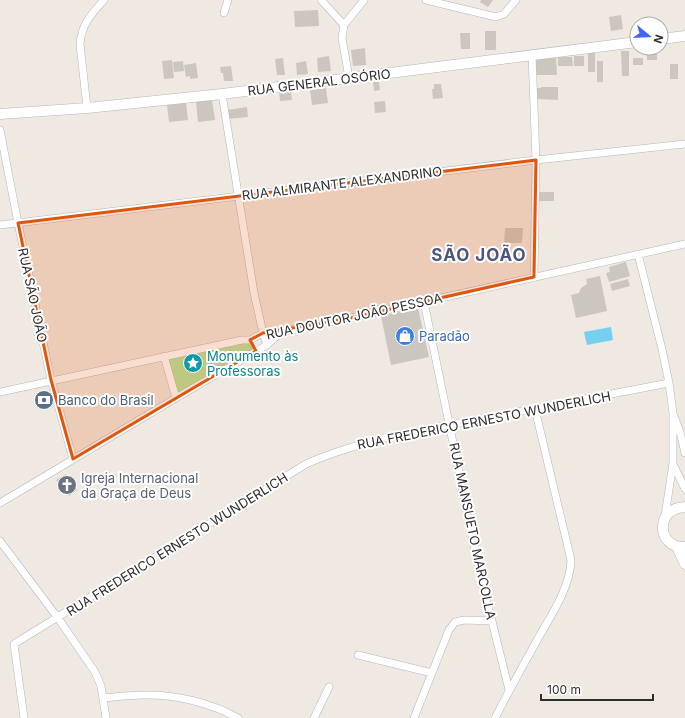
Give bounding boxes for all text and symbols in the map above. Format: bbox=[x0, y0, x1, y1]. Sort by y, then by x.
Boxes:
north arrow bbox=[629, 16, 669, 56]
text: N bbox=[651, 33, 666, 45]
street label: RUA GENERAL OSÓRIO bbox=[247, 65, 391, 99]
street label: RUA ALMIRANTE ALEXANDRINO bbox=[241, 163, 443, 203]
district label: SÃO JOÃO bbox=[431, 244, 527, 265]
street label: RUA SÃO JOÃO bbox=[15, 246, 51, 344]
street label: RUA DOUTOR JOÃO PESSOA bbox=[264, 289, 444, 343]
shop icon: Paradão bbox=[394, 325, 416, 347]
place label: Paradão bbox=[419, 328, 470, 344]
place label: Monumento às Professoras bbox=[207, 348, 298, 379]
place icon: Monumento às Professoras bbox=[182, 352, 204, 374]
street label: RUA FREDERICO ERNESTO WUNDERLICH bbox=[356, 388, 612, 452]
bank icon: Banco do Brasil bbox=[33, 389, 55, 411]
place label: Banco do Brasil bbox=[58, 392, 154, 408]
street label: RUA MANSUETO MARCOLLA bbox=[446, 441, 500, 621]
street label: RUA FREDERICO ERNESTO WUNDERLICH bbox=[63, 469, 291, 619]
place label: Igreja Internacional da Graça de Deus bbox=[81, 470, 198, 501]
church icon: Igreja Internacional da Graça de Deus bbox=[56, 474, 78, 496]
scale bar bbox=[541, 676, 653, 702]
text: 100 m bbox=[547, 682, 581, 697]

